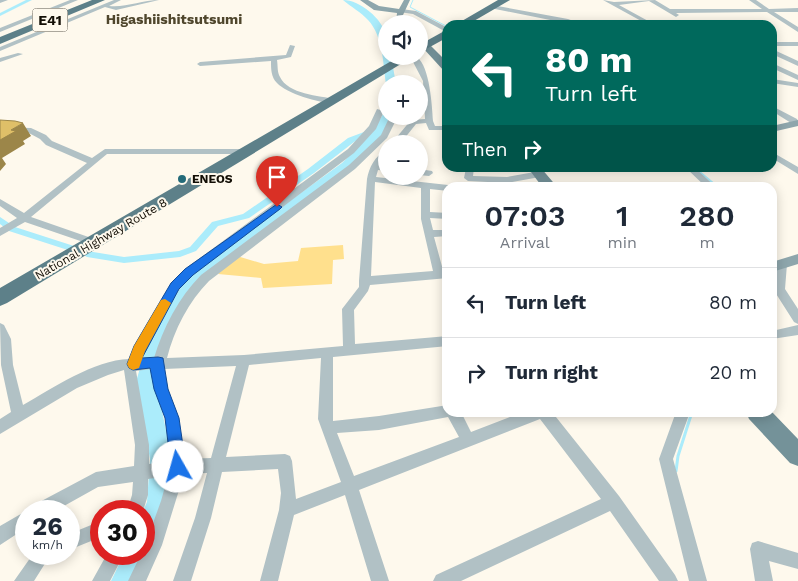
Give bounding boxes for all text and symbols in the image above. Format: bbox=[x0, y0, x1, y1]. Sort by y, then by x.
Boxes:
road number: E41 bbox=[32, 8, 68, 32]
district label: Higashiishitsutsumi bbox=[106, 11, 242, 27]
map controls bbox=[378, 15, 428, 185]
button: sound bbox=[378, 15, 428, 65]
text: 80 m bbox=[545, 39, 632, 81]
icon: left bbox=[462, 40, 527, 105]
button: + bbox=[378, 75, 428, 125]
text: Turn left bbox=[545, 81, 637, 106]
button: − bbox=[378, 135, 428, 185]
icon: right bbox=[518, 135, 546, 163]
text: Then bbox=[462, 138, 508, 161]
pin bbox=[256, 156, 298, 207]
icon: arrive bbox=[263, 163, 291, 191]
place label: ENEOS bbox=[192, 172, 233, 186]
marker: ENEOS bbox=[176, 173, 188, 185]
street label: National Highway Route 8 bbox=[32, 195, 170, 283]
text: 07:03 bbox=[484, 198, 565, 233]
text: 1 bbox=[616, 198, 629, 233]
text: 280 bbox=[679, 198, 735, 233]
text: Arrival bbox=[500, 233, 550, 252]
text: min bbox=[608, 233, 637, 252]
text: m bbox=[699, 233, 715, 252]
icon: left bbox=[462, 289, 490, 317]
text: Turn left bbox=[505, 291, 586, 314]
text: 80 m bbox=[709, 291, 757, 314]
icon: right bbox=[462, 359, 490, 387]
text: Turn right bbox=[505, 361, 598, 384]
text: 20 m bbox=[710, 361, 757, 384]
position arrow bbox=[151, 440, 203, 492]
speed limit sign: 30 bbox=[90, 500, 155, 565]
text: 26 bbox=[32, 512, 63, 541]
text: km/h bbox=[32, 538, 63, 552]

